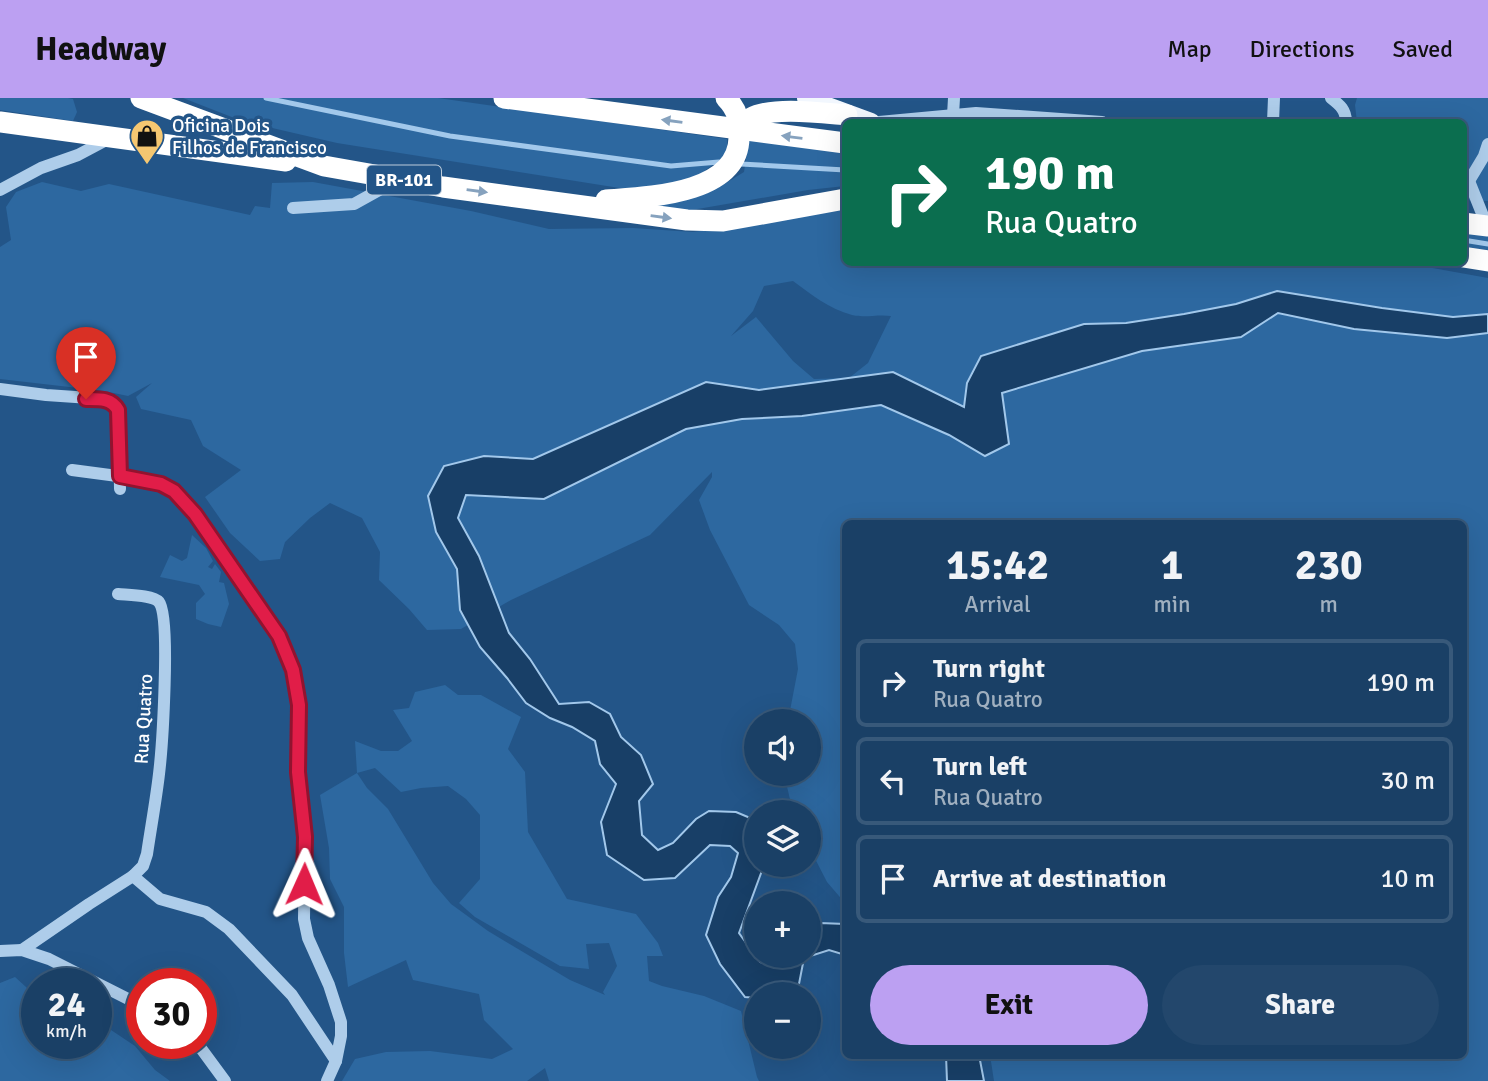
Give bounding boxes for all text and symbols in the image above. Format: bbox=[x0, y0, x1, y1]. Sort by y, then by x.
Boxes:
text: Headway bbox=[35, 29, 166, 70]
text: Map bbox=[1167, 34, 1212, 64]
text: Directions bbox=[1250, 34, 1355, 64]
text: Saved bbox=[1393, 34, 1453, 64]
place label: Oficina Dois Filhos de Francisco bbox=[172, 114, 327, 160]
one-way arrow bbox=[661, 115, 683, 126]
shop icon: Oficina Dois Filhos de Francisco bbox=[128, 117, 166, 166]
one-way arrow bbox=[781, 131, 803, 142]
text: 190 m bbox=[985, 143, 1115, 203]
icon: right bbox=[870, 147, 961, 238]
road number: BR-101 bbox=[367, 166, 441, 194]
one-way arrow bbox=[466, 186, 488, 197]
text: Rua Quatro bbox=[985, 203, 1138, 242]
one-way arrow bbox=[650, 211, 672, 222]
pin bbox=[56, 327, 116, 399]
icon: arrive bbox=[67, 338, 105, 376]
text: 15:42 bbox=[946, 540, 1049, 591]
text: 1 bbox=[1161, 540, 1183, 591]
text: 230 bbox=[1295, 540, 1363, 591]
text: Arrival bbox=[965, 590, 1031, 619]
text: min bbox=[1153, 590, 1191, 619]
text: m bbox=[1320, 590, 1338, 619]
text: Turn right bbox=[933, 653, 1045, 685]
icon: right bbox=[874, 664, 912, 702]
text: 190 m bbox=[1366, 667, 1435, 699]
street label: Rua Quatro bbox=[130, 673, 158, 765]
text: Rua Quatro bbox=[933, 685, 1043, 714]
map controls bbox=[744, 709, 821, 1059]
button: sound bbox=[744, 709, 821, 786]
text: Turn left bbox=[933, 751, 1027, 783]
icon: left bbox=[874, 762, 912, 800]
text: 30 m bbox=[1380, 765, 1435, 797]
text: Rua Quatro bbox=[933, 783, 1043, 812]
button: layers bbox=[744, 800, 821, 877]
position arrow bbox=[267, 847, 341, 921]
icon: arrive bbox=[874, 860, 912, 898]
text: Arrive at destination bbox=[933, 863, 1166, 895]
text: 10 m bbox=[1380, 863, 1435, 895]
button: + bbox=[744, 891, 821, 968]
button: Exit bbox=[870, 965, 1148, 1045]
button: Share bbox=[1162, 965, 1439, 1045]
speed limit sign: 30 bbox=[126, 968, 217, 1059]
button: − bbox=[744, 982, 821, 1059]
text: 24 bbox=[48, 983, 85, 1026]
text: km/h bbox=[46, 1020, 87, 1042]

